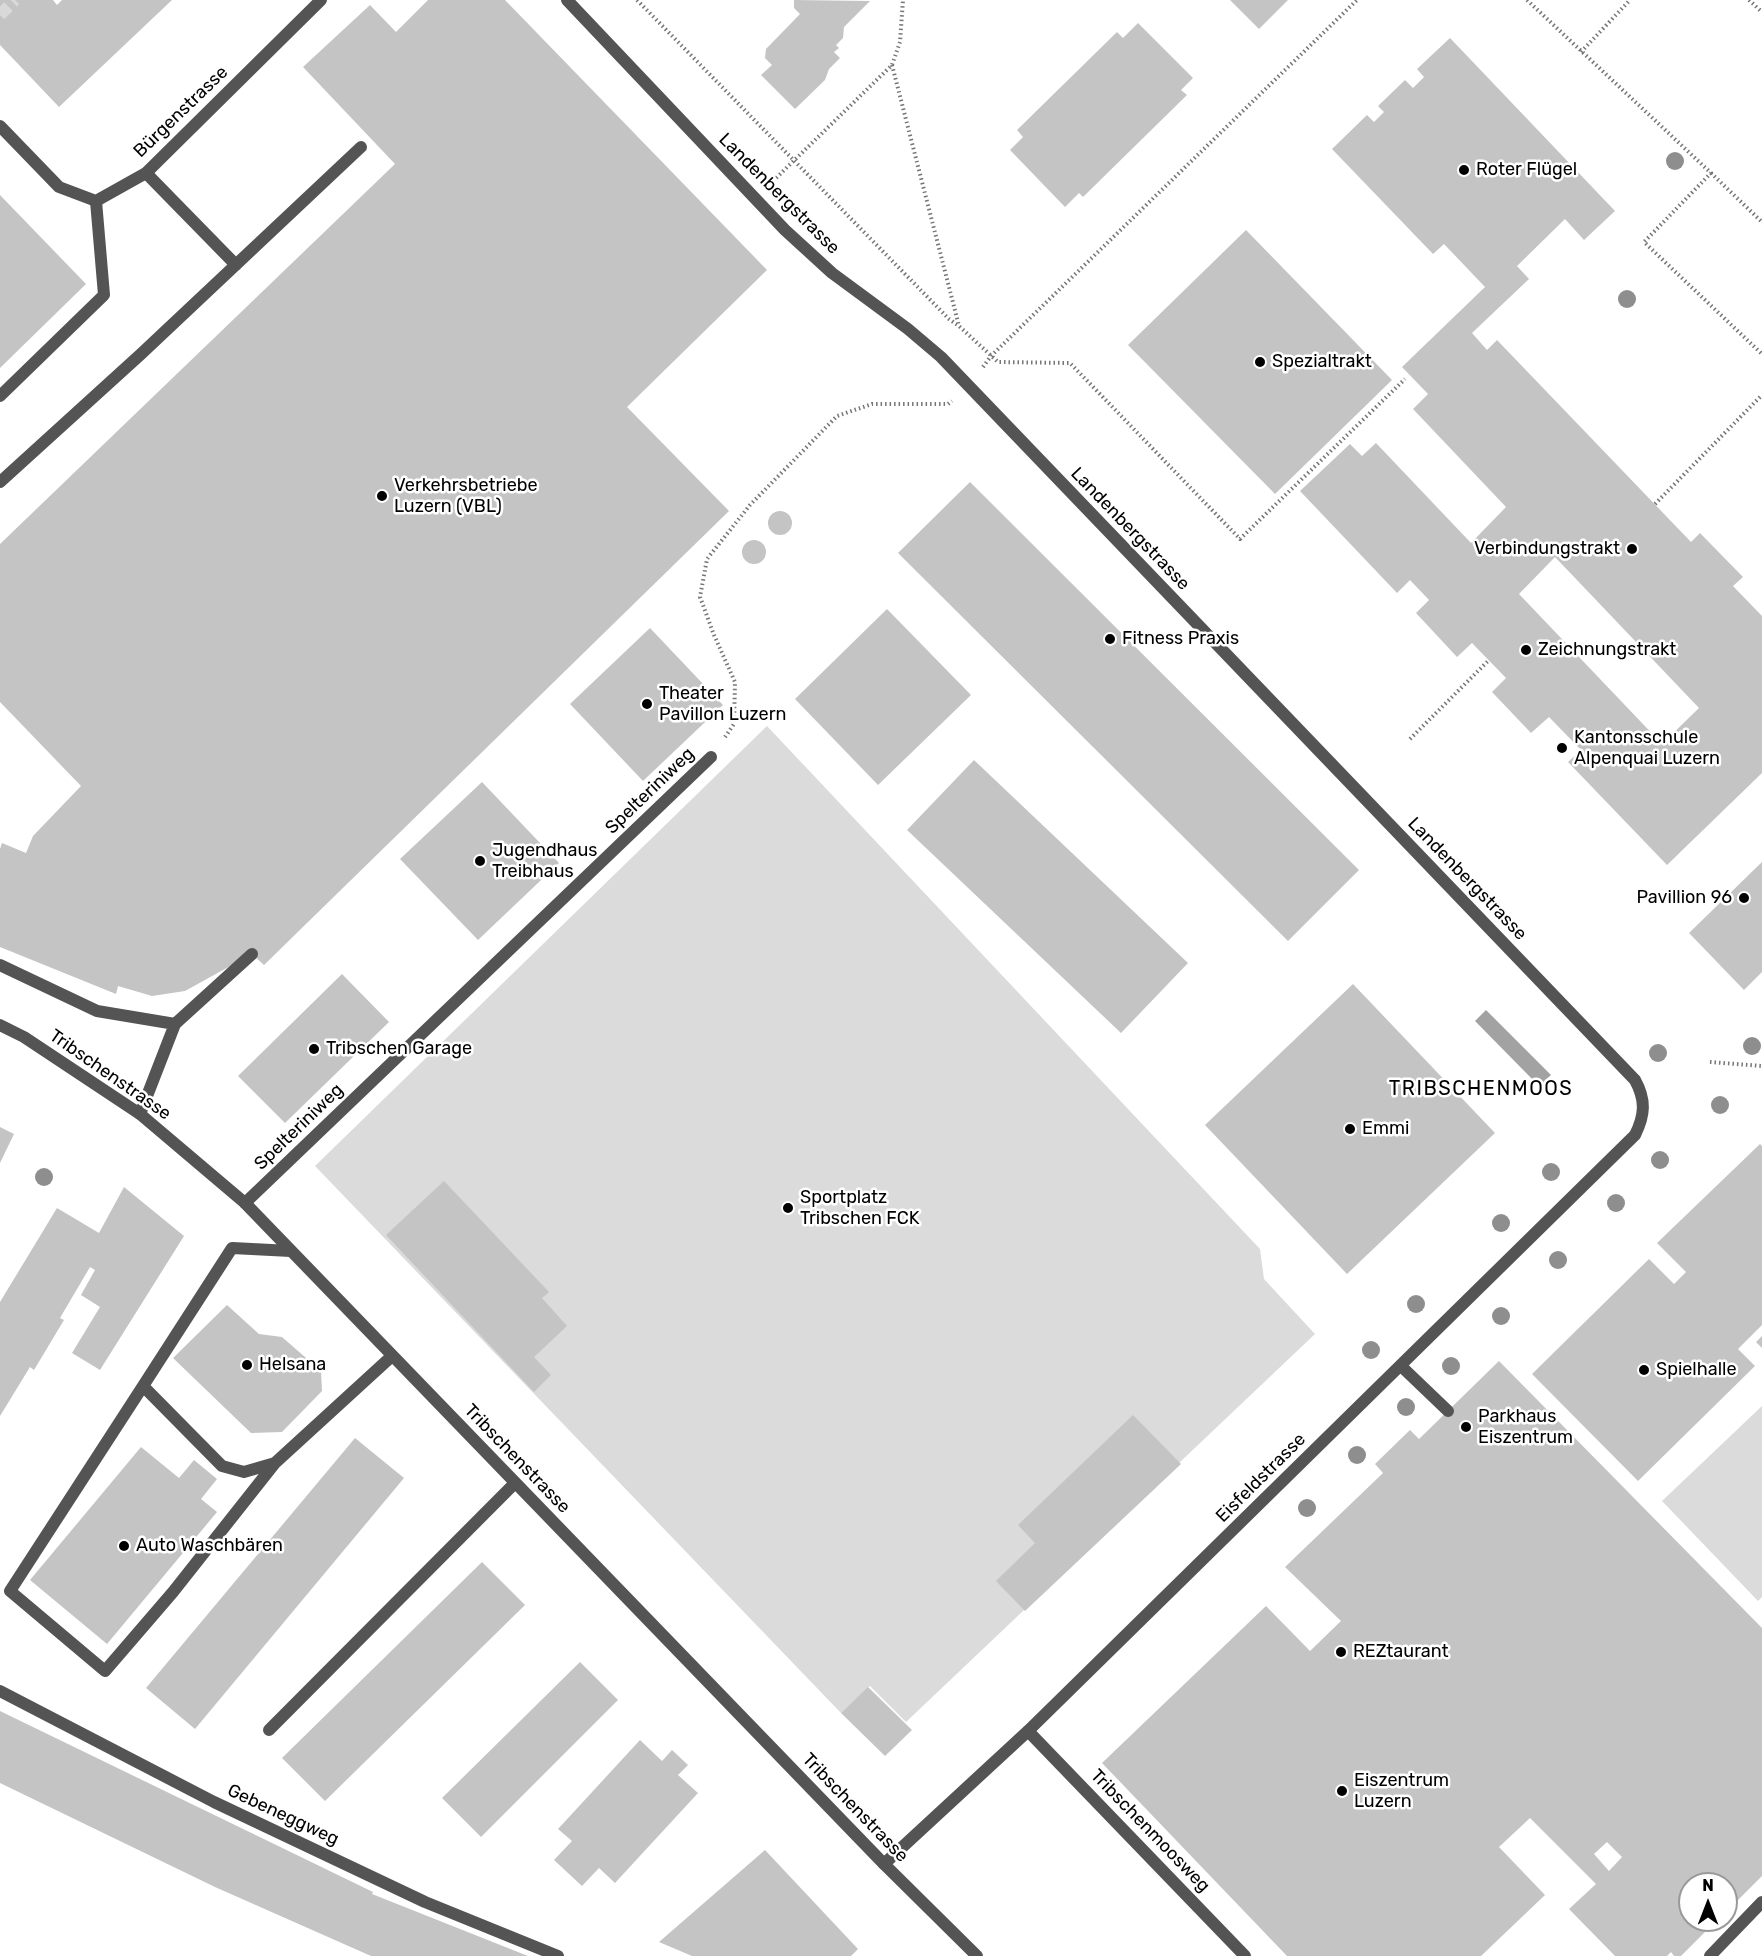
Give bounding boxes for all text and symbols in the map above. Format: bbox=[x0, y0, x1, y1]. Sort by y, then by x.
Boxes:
street label: Bürgenstrasse bbox=[129, 62, 233, 162]
street label: Landenbergstrasse bbox=[714, 129, 844, 259]
place label: Roter Flügel bbox=[1476, 159, 1577, 181]
marker: Roter Flügel bbox=[1457, 163, 1471, 177]
place label: Spezialtrakt bbox=[1272, 351, 1372, 373]
marker: Spezialtrakt bbox=[1253, 355, 1267, 369]
street label: Landenbergstrasse bbox=[1066, 463, 1194, 595]
place label: Verkehrsbetriebe Luzern (VBL) bbox=[394, 475, 538, 518]
marker: Verkehrsbetriebe Luzern (VBL) bbox=[375, 489, 389, 503]
place label: Verbindungstrakt bbox=[1474, 538, 1620, 560]
marker: Verbindungstrakt bbox=[1625, 542, 1639, 556]
place label: Fitness Praxis bbox=[1122, 628, 1239, 650]
marker: Fitness Praxis bbox=[1103, 632, 1117, 646]
place label: Zeichnungstrakt bbox=[1538, 639, 1676, 661]
marker: Zeichnungstrakt bbox=[1519, 643, 1533, 657]
place label: Theater Pavillon Luzern bbox=[659, 683, 786, 726]
marker: Theater Pavillon Luzern bbox=[640, 697, 654, 711]
place label: Kantonsschule Alpenquai Luzern bbox=[1574, 727, 1720, 770]
marker: Kantonsschule Alpenquai Luzern bbox=[1555, 741, 1569, 755]
street label: Spelteriniweg bbox=[601, 743, 699, 839]
street label: Landenbergstrasse bbox=[1403, 813, 1531, 945]
place label: Jugendhaus Treibhaus bbox=[492, 840, 598, 882]
marker: Jugendhaus Treibhaus bbox=[473, 854, 487, 868]
place label: Pavillion 96 bbox=[1636, 887, 1732, 909]
marker: Pavillion 96 bbox=[1737, 891, 1751, 905]
street label: Tribschenstrasse bbox=[45, 1025, 175, 1125]
place label: Tribschen Garage bbox=[326, 1038, 472, 1060]
marker: Tribschen Garage bbox=[307, 1042, 321, 1056]
district label: TRIBSCHENMOOS bbox=[1389, 1077, 1573, 1101]
street label: Spelteriniweg bbox=[250, 1079, 348, 1175]
place label: Emmi bbox=[1362, 1118, 1409, 1140]
marker: Emmi bbox=[1343, 1122, 1357, 1136]
place label: Sportplatz Tribschen FCK bbox=[800, 1187, 920, 1230]
marker: Sportplatz Tribschen FCK bbox=[781, 1201, 795, 1215]
place label: Helsana bbox=[259, 1354, 326, 1376]
marker: Helsana bbox=[240, 1358, 254, 1372]
place label: Spielhalle bbox=[1656, 1359, 1736, 1381]
marker: Spielhalle bbox=[1637, 1363, 1651, 1377]
street label: Tribschenstrasse bbox=[459, 1400, 575, 1518]
place label: Parkhaus Eiszentrum bbox=[1478, 1406, 1573, 1448]
marker: Parkhaus Eiszentrum bbox=[1459, 1420, 1473, 1434]
street label: Eisfeldstrasse bbox=[1212, 1429, 1310, 1527]
place label: Auto Waschbären bbox=[136, 1535, 283, 1557]
marker: Auto Waschbären bbox=[117, 1539, 131, 1553]
place label: REZtaurant bbox=[1353, 1641, 1449, 1663]
marker: REZtaurant bbox=[1334, 1645, 1348, 1659]
street label: Tribschenstrasse bbox=[797, 1749, 913, 1867]
street label: Tribschenmoosweg bbox=[1086, 1765, 1214, 1897]
place label: Eiszentrum Luzern bbox=[1354, 1770, 1449, 1812]
street label: Gebeneggweg bbox=[224, 1780, 342, 1850]
marker: Eiszentrum Luzern bbox=[1335, 1784, 1349, 1798]
north arrow bbox=[1678, 1872, 1738, 1932]
text: N bbox=[1702, 1876, 1714, 1895]

